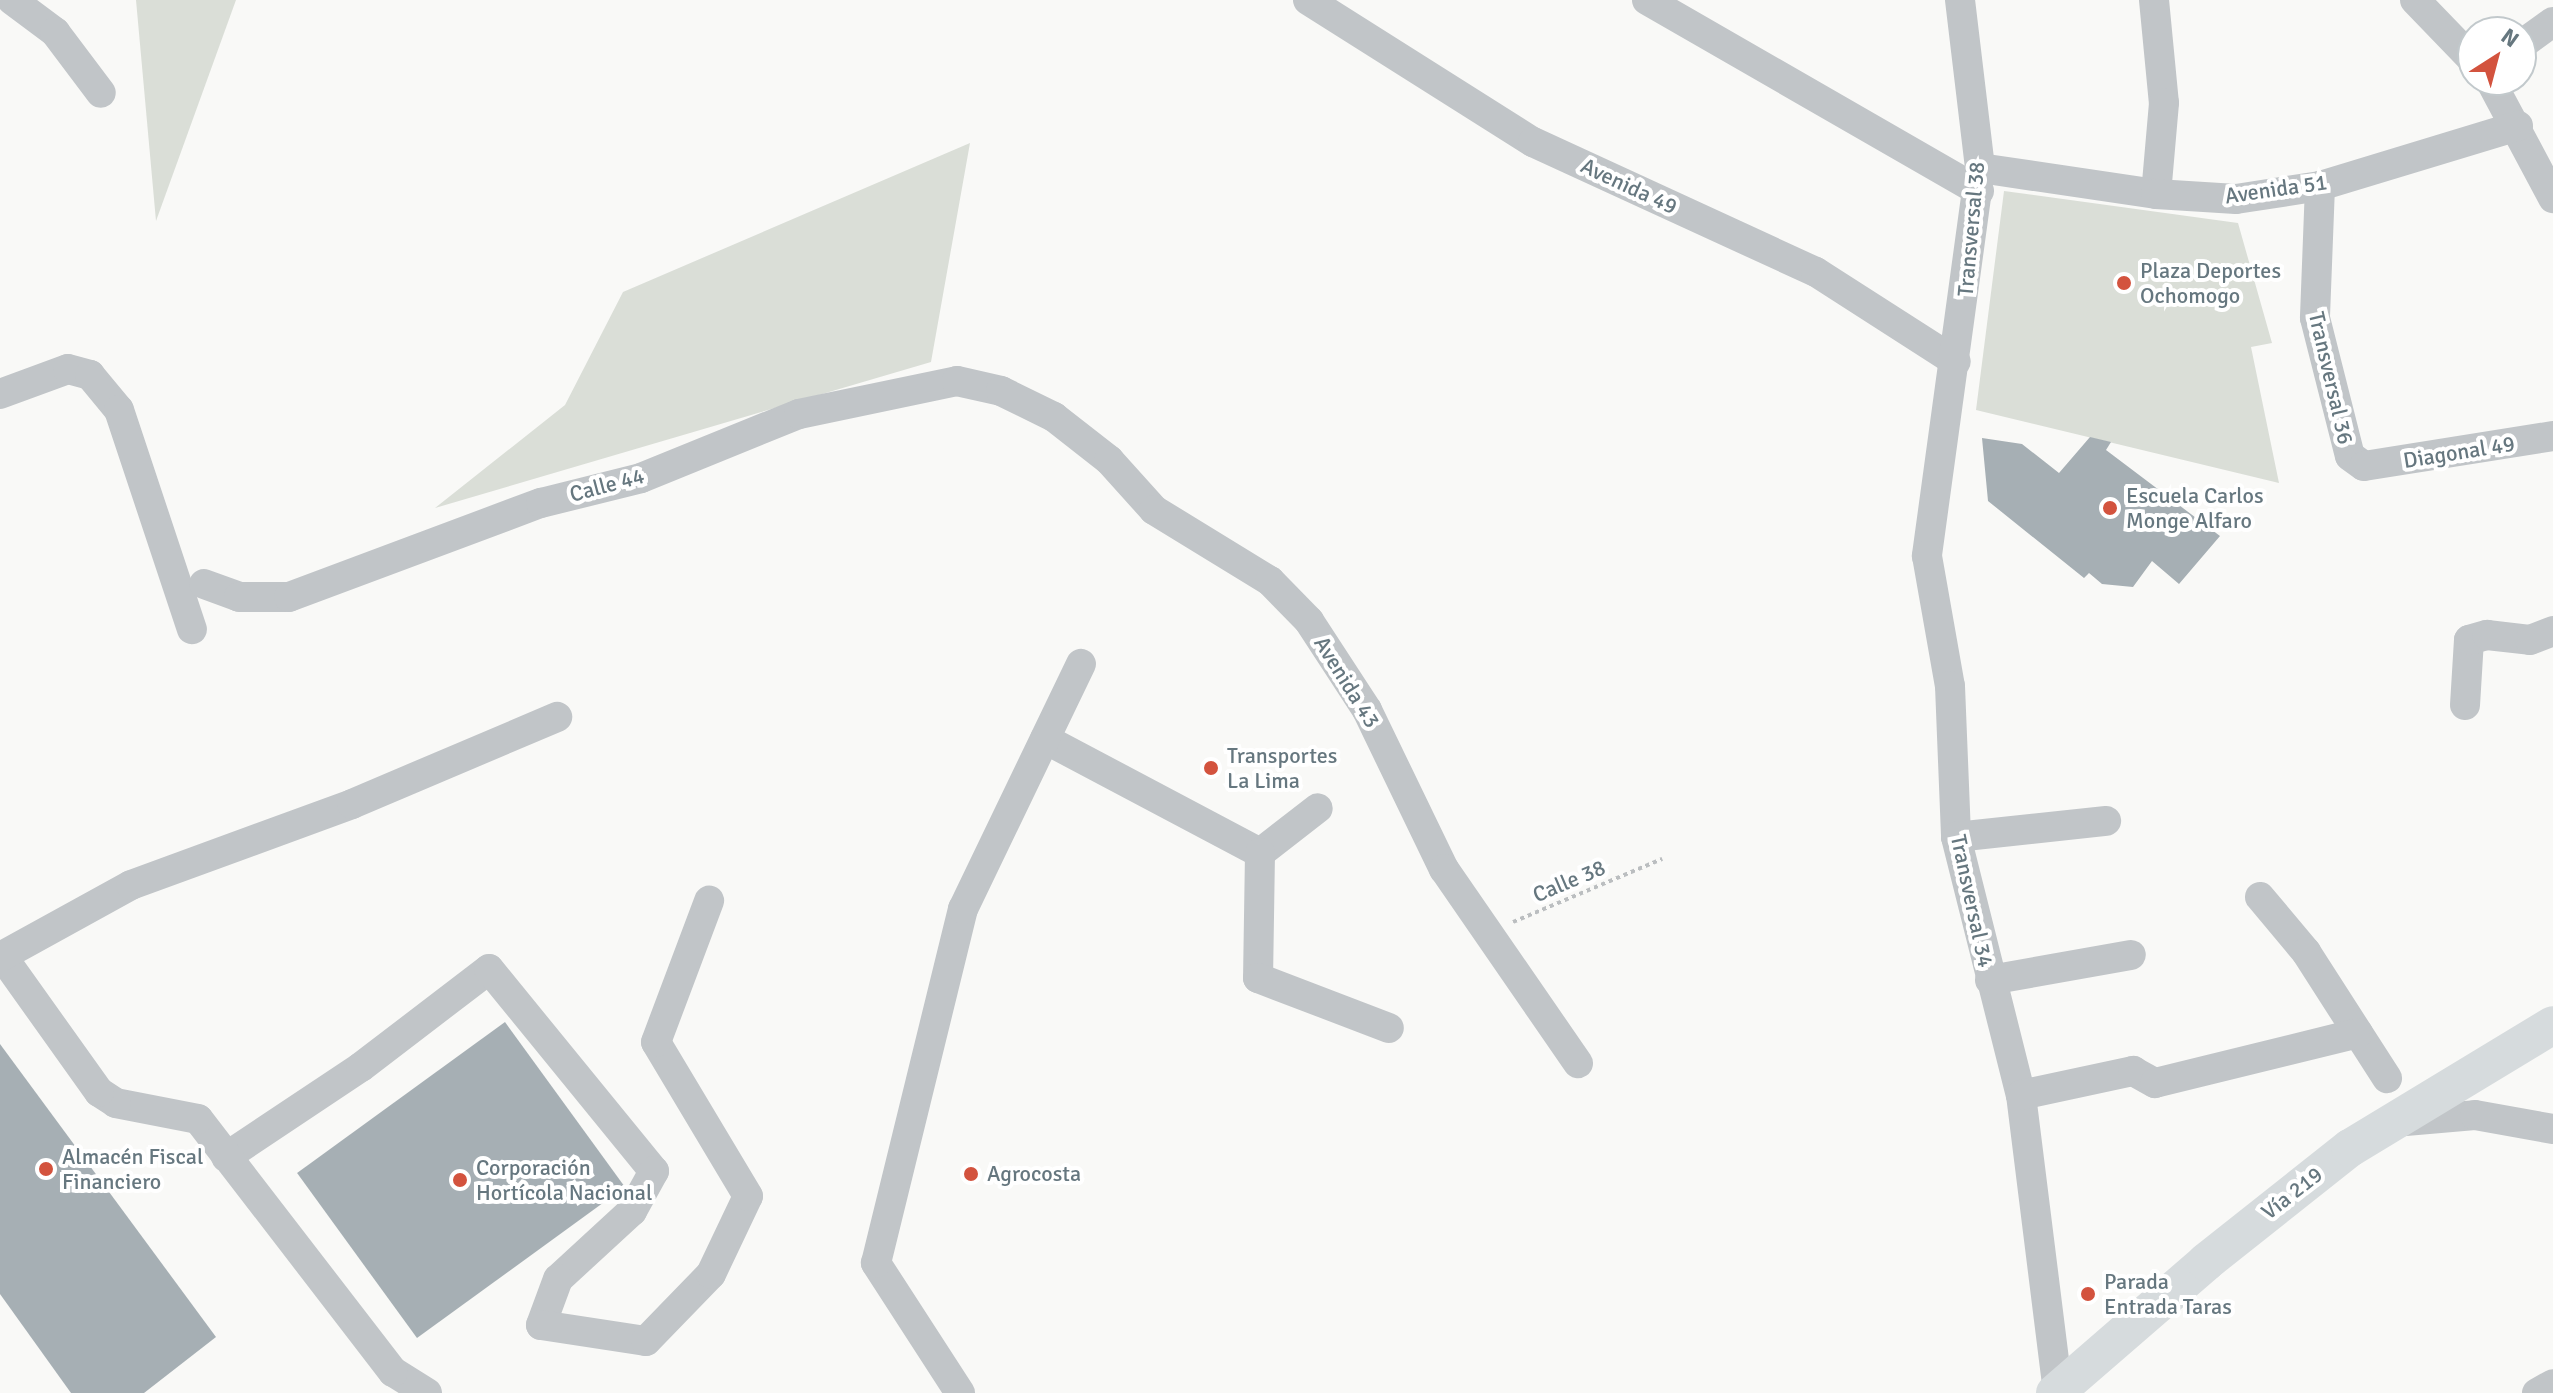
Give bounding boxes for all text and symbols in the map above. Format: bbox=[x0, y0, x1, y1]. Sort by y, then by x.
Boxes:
north arrow bbox=[2457, 16, 2537, 96]
text: N bbox=[2496, 22, 2524, 53]
street label: Avenida 49 bbox=[1577, 152, 1681, 220]
street label: Transversal 38 bbox=[1952, 161, 1990, 297]
street label: Avenida 51 bbox=[2223, 169, 2329, 209]
place label: Plaza Deportes Ochomogo bbox=[2140, 257, 2281, 308]
marker: Plaza Deportes Ochomogo bbox=[2115, 274, 2133, 292]
street label: Transversal 36 bbox=[2303, 309, 2359, 447]
street label: Diagonal 49 bbox=[2401, 430, 2517, 474]
street label: Calle 44 bbox=[567, 462, 647, 508]
place label: Escuela Carlos Monge Alfaro bbox=[2126, 482, 2264, 534]
marker: Escuela Carlos Monge Alfaro bbox=[2101, 499, 2119, 517]
street label: Avenida 43 bbox=[1308, 631, 1386, 733]
place label: Transportes La Lima bbox=[1227, 742, 1337, 794]
marker: Transportes La Lima bbox=[1202, 759, 1220, 777]
street label: Transversal 34 bbox=[1945, 832, 1999, 970]
street label: Calle 38 bbox=[1529, 854, 1609, 908]
place label: Almacén Fiscal Financiero bbox=[62, 1143, 203, 1194]
place label: Corporación Hortícola Nacional bbox=[476, 1154, 652, 1206]
marker: Almacén Fiscal Financiero bbox=[37, 1160, 55, 1178]
place label: Agrocosta bbox=[987, 1161, 1081, 1187]
street label: Vía 219 bbox=[2256, 1161, 2328, 1225]
marker: Agrocosta bbox=[962, 1165, 980, 1183]
marker: Corporación Hortícola Nacional bbox=[451, 1171, 469, 1189]
place label: Parada Entrada Taras bbox=[2104, 1268, 2232, 1320]
marker: Parada Entrada Taras bbox=[2079, 1285, 2097, 1303]

